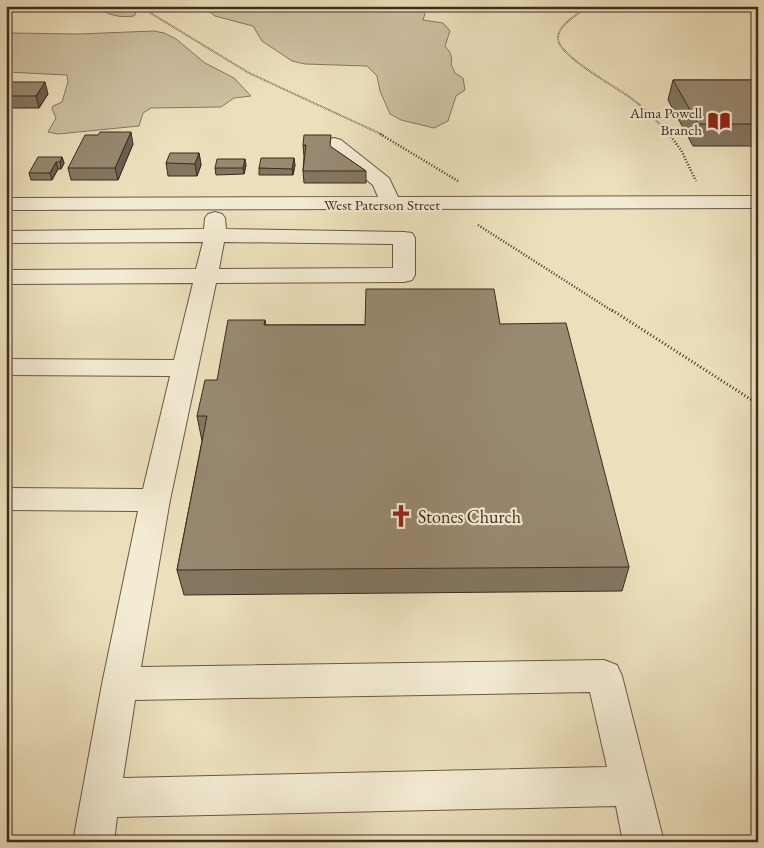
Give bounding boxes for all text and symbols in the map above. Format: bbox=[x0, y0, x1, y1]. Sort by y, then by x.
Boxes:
place label: Alma Powell Branch bbox=[629, 103, 702, 139]
library icon: Alma Powell Branch bbox=[706, 108, 732, 134]
street label: West Paterson Street bbox=[324, 195, 440, 214]
church icon: Stones Church bbox=[388, 503, 414, 529]
place label: Stones Church bbox=[418, 505, 521, 528]

